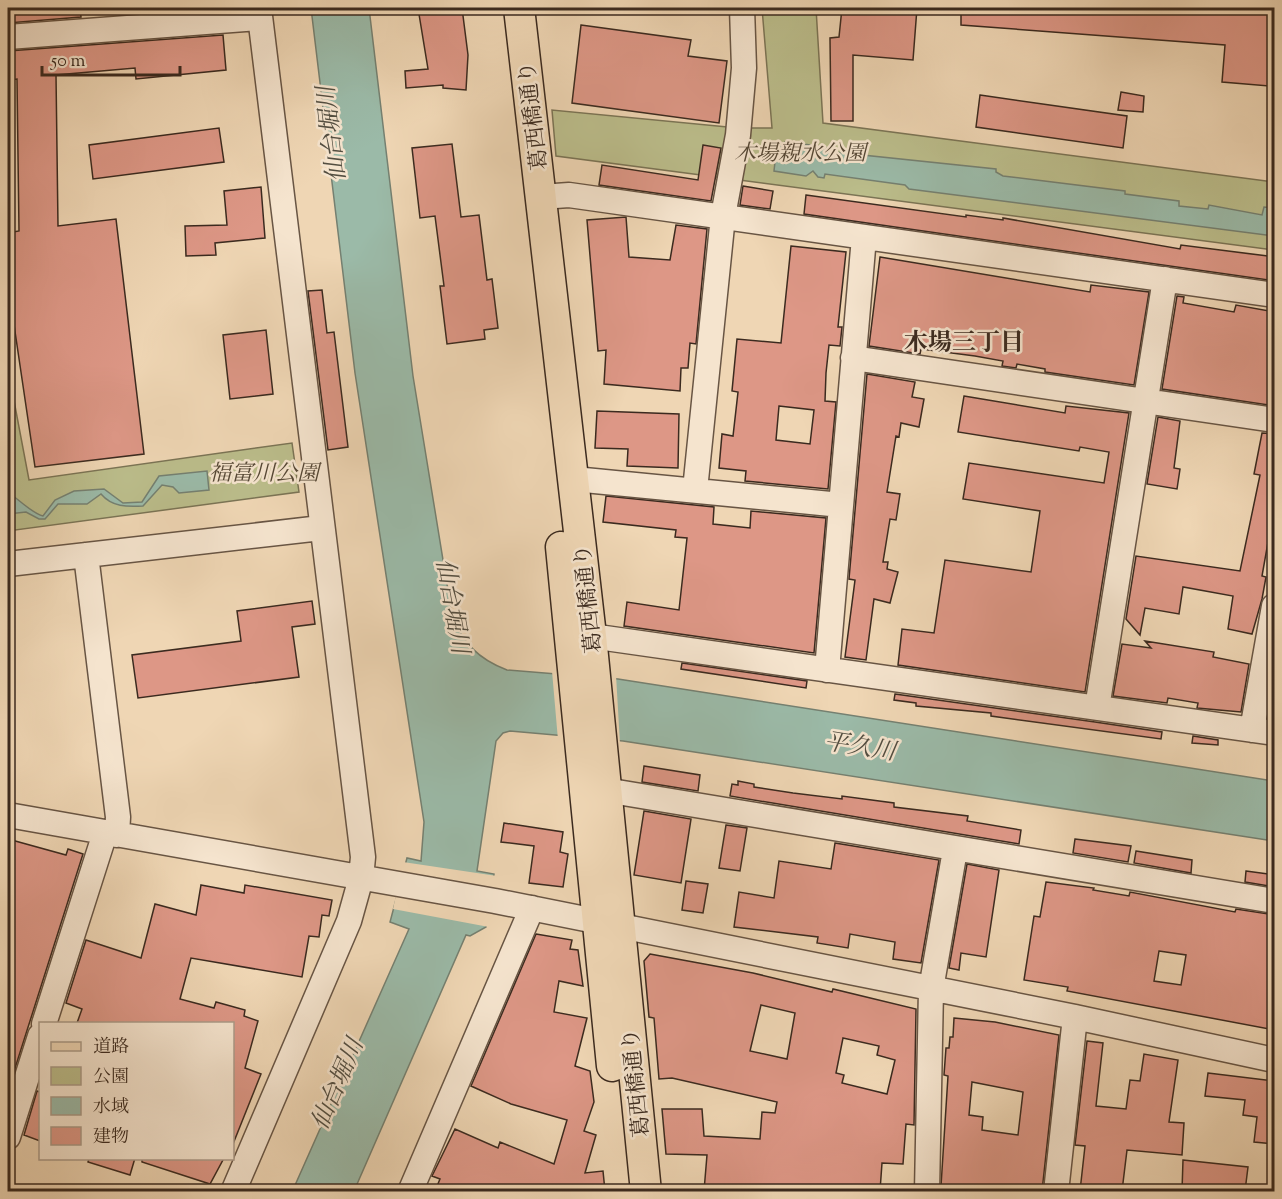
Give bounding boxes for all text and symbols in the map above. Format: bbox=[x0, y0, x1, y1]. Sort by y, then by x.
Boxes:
scale bar bbox=[42, 39, 180, 77]
text: 50 m bbox=[50, 49, 86, 75]
street label: 葛西橋通り bbox=[512, 59, 558, 172]
water label: 仙台堀川 bbox=[310, 81, 356, 183]
park label: 木場親水公園 bbox=[734, 139, 869, 171]
district label: 木場三丁目 bbox=[904, 327, 1024, 361]
park label: 福富川公園 bbox=[209, 459, 322, 491]
street label: 葛西橋通り bbox=[568, 542, 612, 655]
water label: 仙台堀川 bbox=[426, 556, 477, 660]
water label: 平久川 bbox=[821, 726, 901, 771]
legend bbox=[39, 1022, 234, 1160]
street label: 葛西橋通り bbox=[616, 1026, 660, 1139]
water label: 仙台堀川 bbox=[304, 1031, 374, 1136]
text: 道路 bbox=[93, 1035, 129, 1061]
text: 公園 bbox=[93, 1065, 129, 1091]
text: 水域 bbox=[93, 1095, 129, 1121]
text: 建物 bbox=[93, 1125, 129, 1151]

